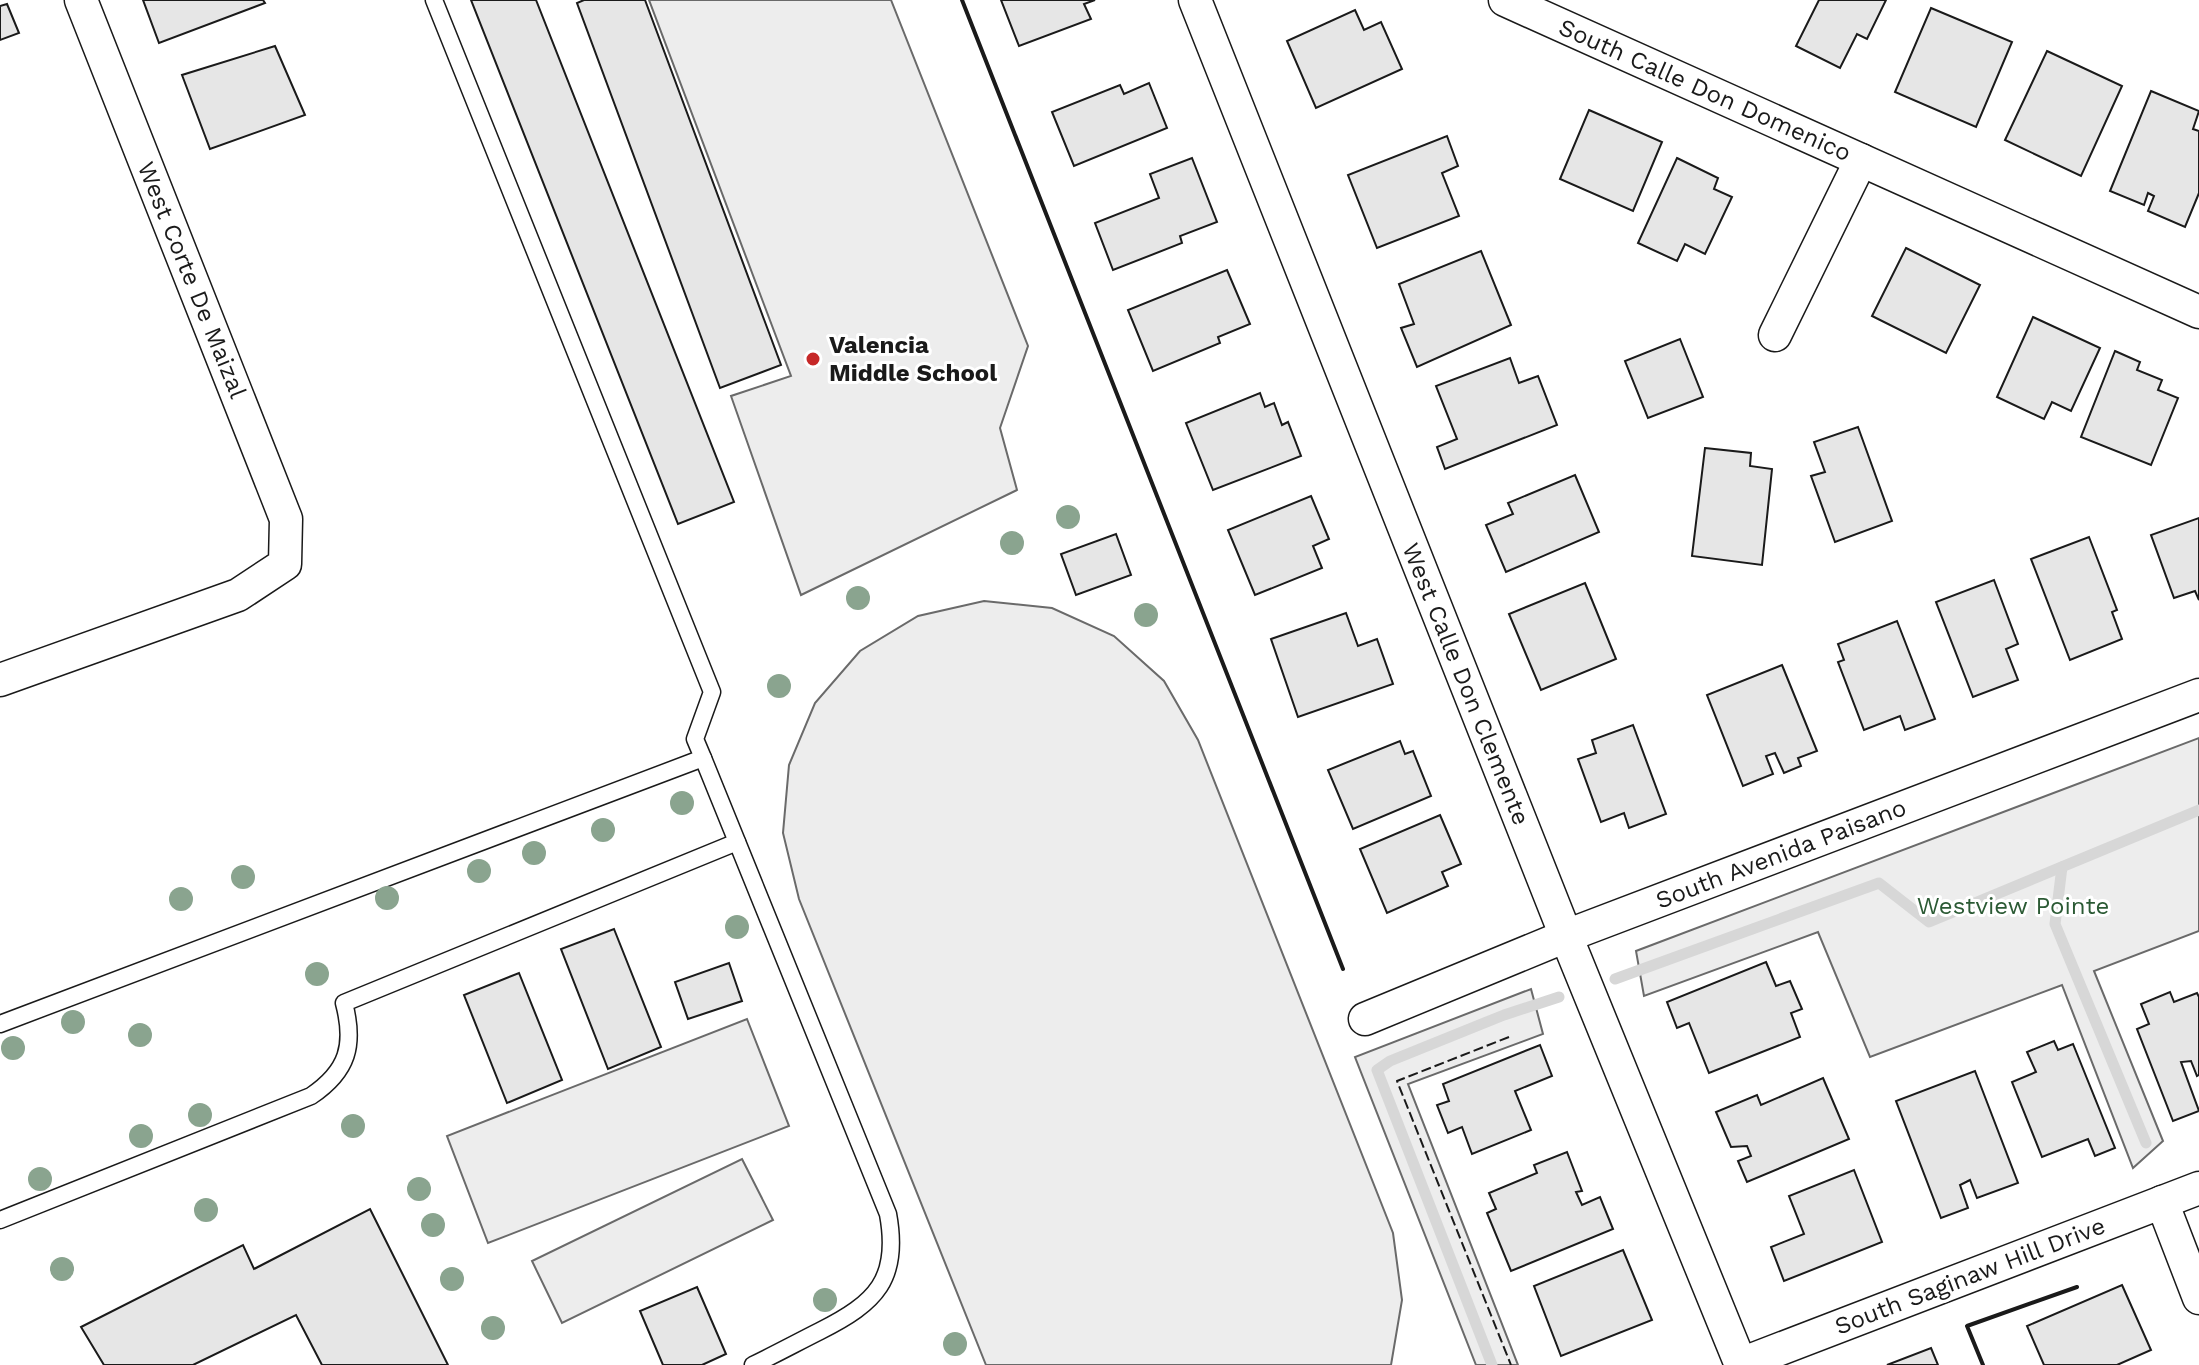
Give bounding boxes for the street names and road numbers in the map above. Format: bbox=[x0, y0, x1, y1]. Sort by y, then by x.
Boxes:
street label: South Calle Don Domenico bbox=[1555, 13, 1855, 167]
street label: West Corte De Maizal bbox=[132, 158, 253, 403]
street label: West Calle Don Clemente bbox=[1397, 539, 1535, 829]
street label: South Avenida Paisano bbox=[1652, 793, 1910, 915]
street label: South Saginaw Hill Drive bbox=[1831, 1211, 2109, 1341]

